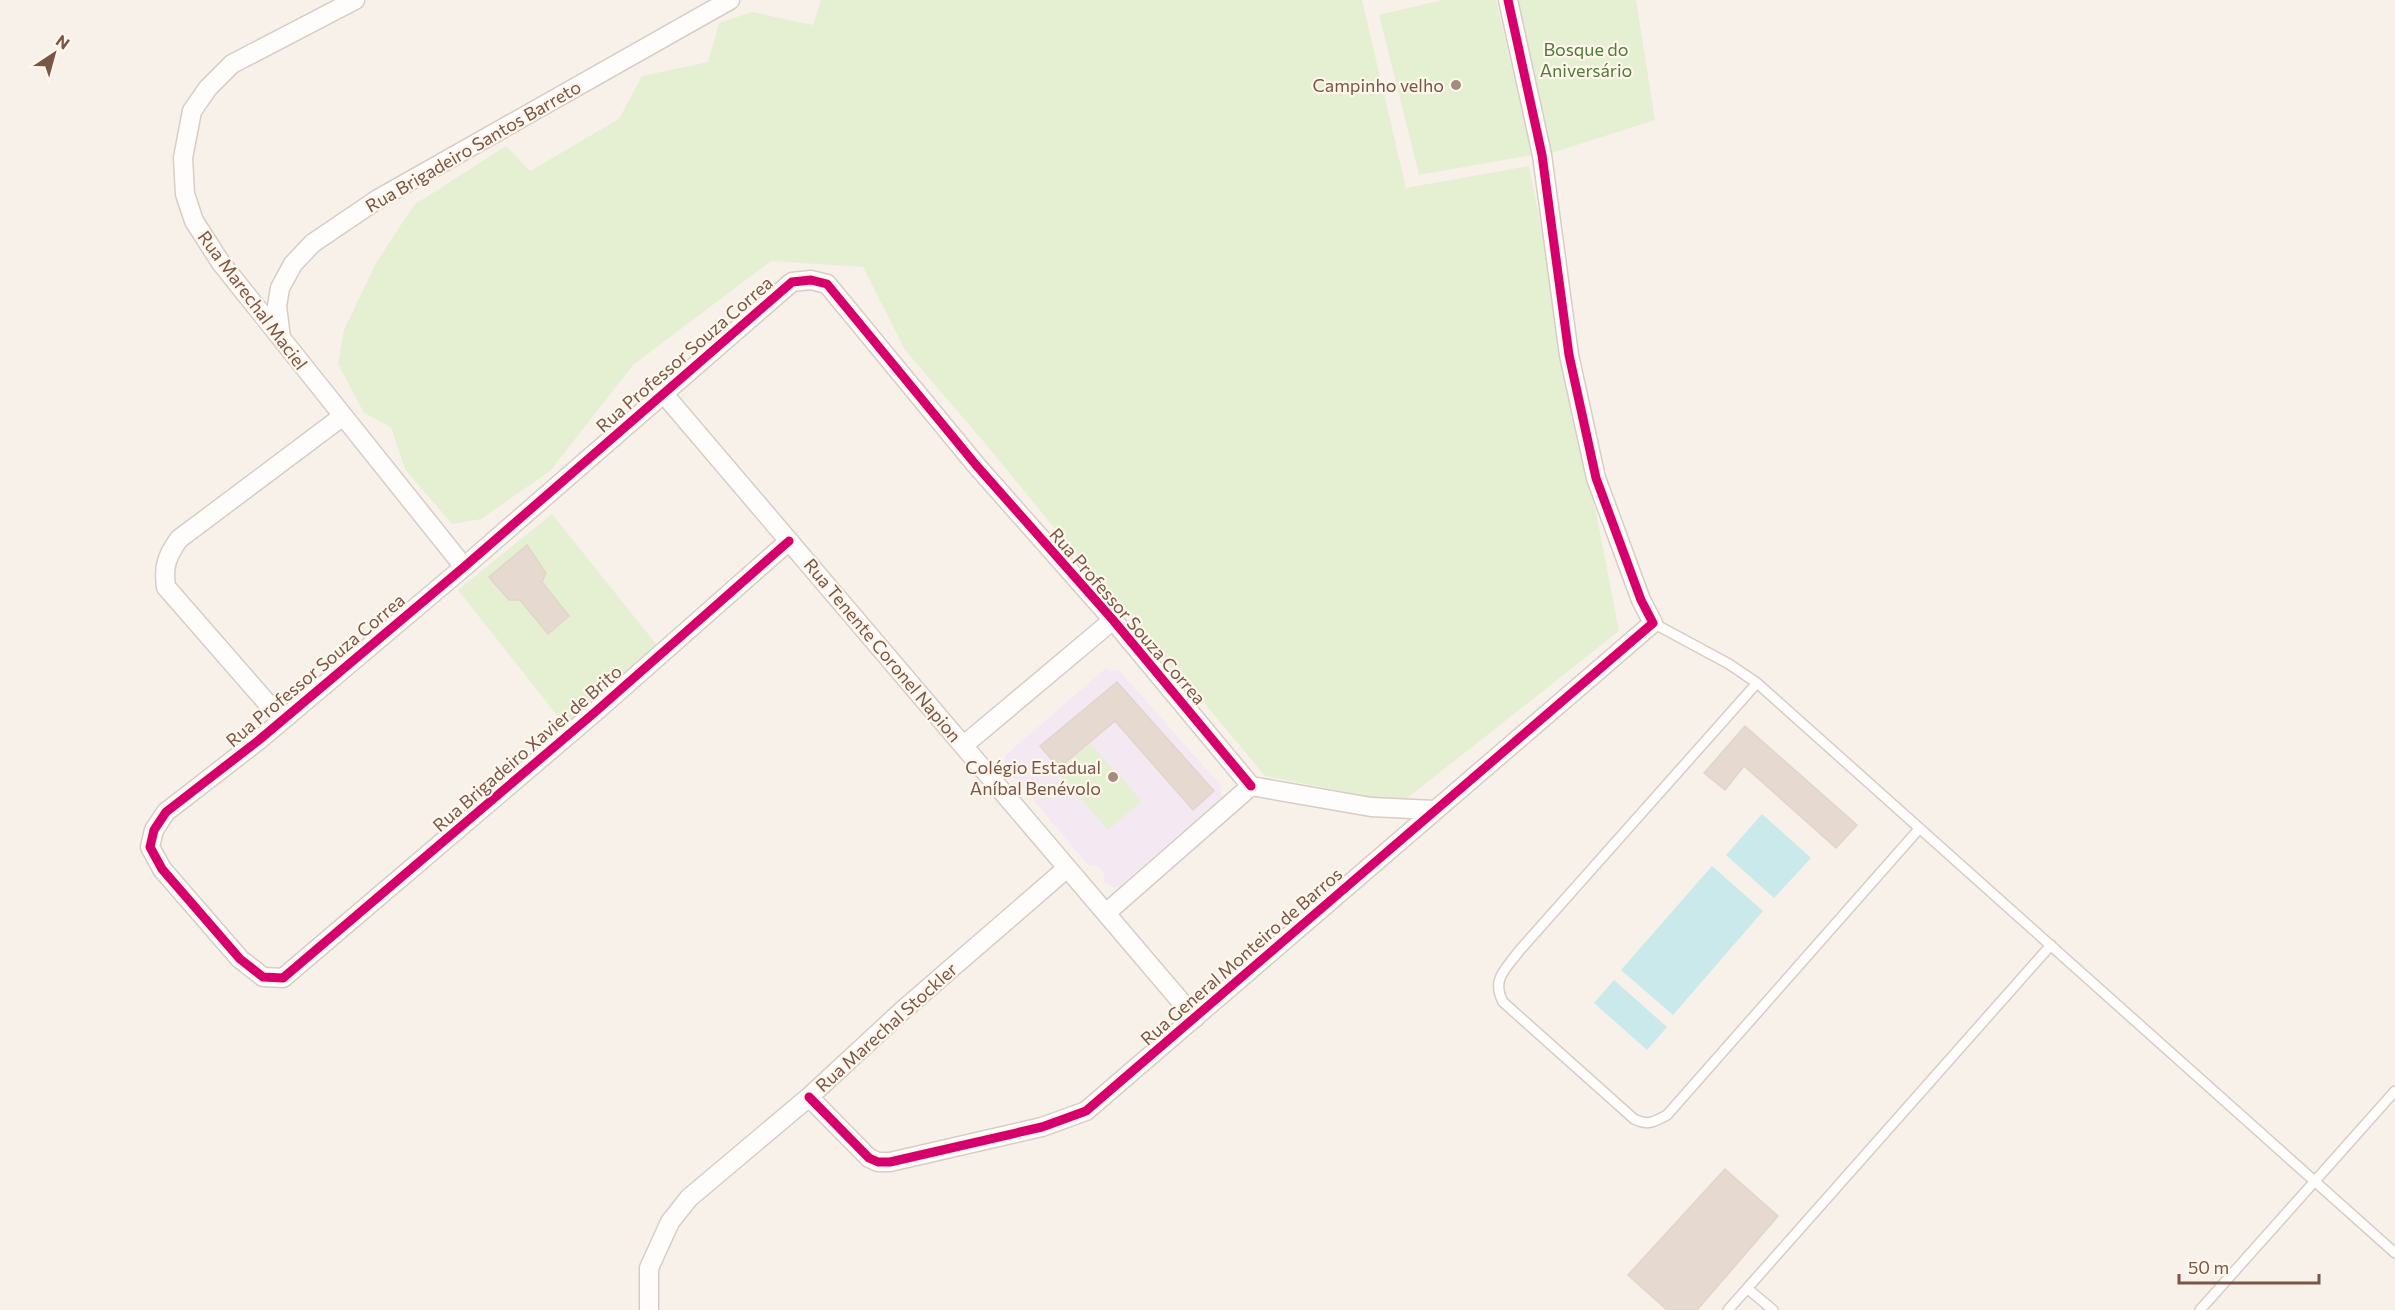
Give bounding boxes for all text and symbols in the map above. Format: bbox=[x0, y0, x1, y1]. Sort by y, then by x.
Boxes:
north arrow bbox=[24, 24, 84, 84]
text: N bbox=[53, 30, 74, 53]
park label: Bosque do Aniversário bbox=[1540, 38, 1632, 81]
place label: Campinho velho bbox=[1312, 74, 1444, 96]
street label: Rua Brigadeiro Santos Barreto bbox=[361, 75, 585, 217]
marker: Campinho velho bbox=[1449, 78, 1463, 92]
street label: Rua Marechal Maciel bbox=[194, 226, 312, 374]
street label: Rua Professor Souza Correa bbox=[591, 271, 777, 437]
street label: Rua Professor Souza Correa bbox=[1045, 523, 1211, 709]
street label: Rua Tenente Coronel Napion bbox=[800, 554, 966, 746]
street label: Rua Professor Souza Correa bbox=[221, 589, 409, 751]
street label: Rua Brigadeiro Xavier de Brito bbox=[428, 660, 626, 836]
place label: Colégio Estadual Aníbal Benévolo bbox=[965, 756, 1101, 799]
marker: Colégio Estadual Aníbal Benévolo bbox=[1106, 770, 1120, 784]
street label: Rua General Monteiro de Barros bbox=[1136, 862, 1346, 1050]
street label: Rua Marechal Stockler bbox=[811, 958, 961, 1096]
scale bar bbox=[2179, 1247, 2318, 1285]
text: 50 m bbox=[2188, 1256, 2229, 1278]

